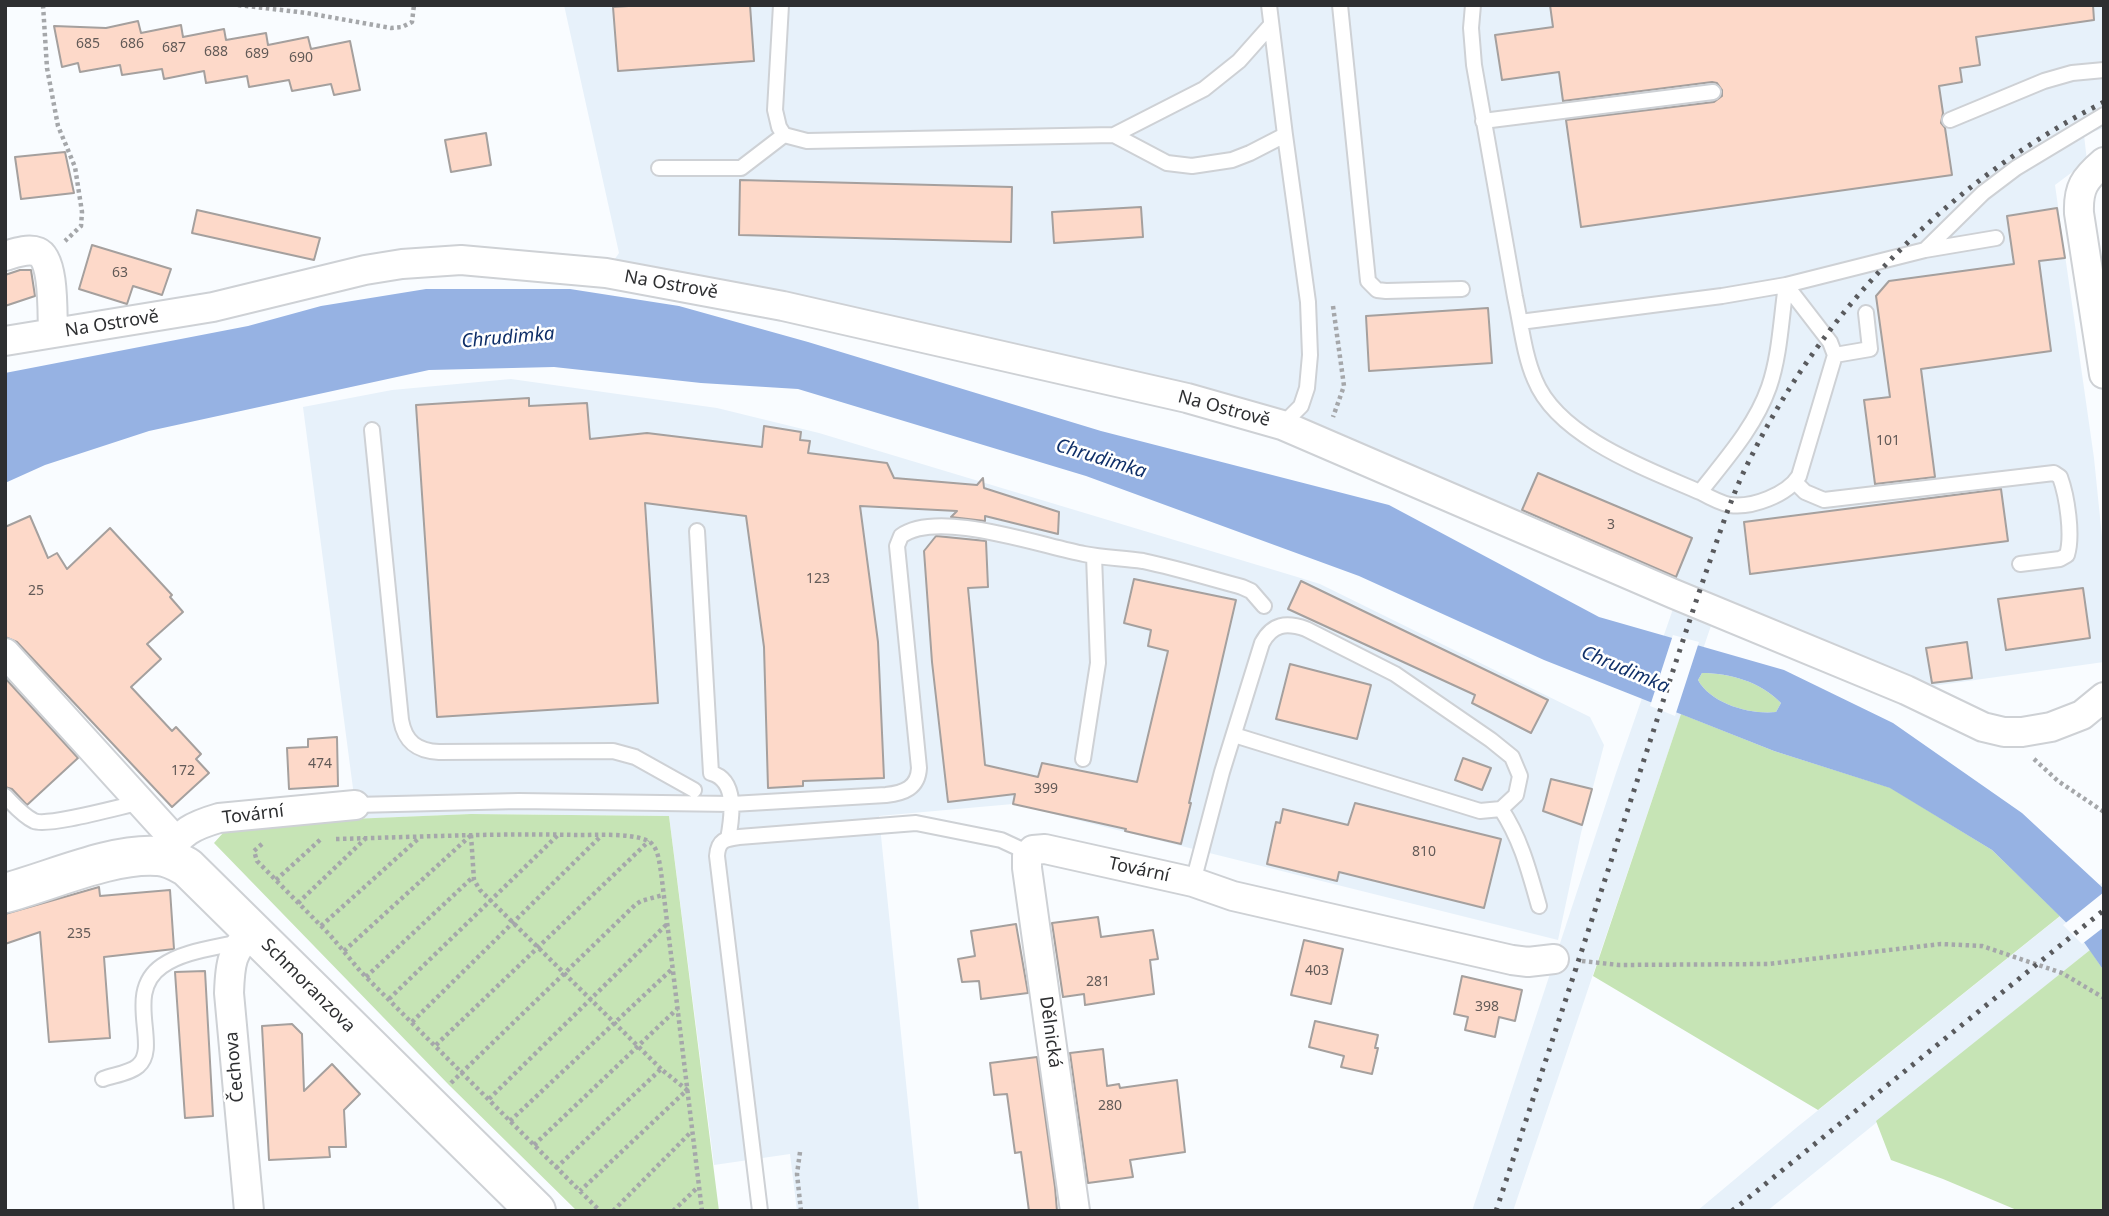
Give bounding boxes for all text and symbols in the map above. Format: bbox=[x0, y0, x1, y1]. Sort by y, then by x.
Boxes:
house number: 685 bbox=[76, 36, 100, 52]
house number: 686 bbox=[120, 36, 144, 52]
house number: 687 bbox=[162, 40, 186, 56]
house number: 688 bbox=[204, 44, 228, 60]
house number: 689 bbox=[245, 46, 269, 62]
house number: 690 bbox=[289, 50, 313, 66]
house number: 63 bbox=[112, 265, 128, 281]
street label: Na Ostrově bbox=[623, 266, 719, 304]
street label: Na Ostrově bbox=[64, 306, 160, 342]
water label: Chrudimka bbox=[460, 323, 556, 353]
street label: Na Ostrově bbox=[1176, 386, 1272, 432]
house number: 101 bbox=[1876, 433, 1900, 449]
water label: Chrudimka bbox=[1053, 434, 1149, 484]
house number: 3 bbox=[1607, 517, 1615, 533]
house number: 123 bbox=[806, 571, 830, 587]
house number: 25 bbox=[28, 583, 44, 599]
water label: Chrudimka bbox=[1578, 641, 1672, 699]
house number: 474 bbox=[308, 756, 332, 772]
house number: 172 bbox=[171, 763, 195, 779]
house number: 399 bbox=[1034, 781, 1058, 797]
street label: Tovární bbox=[221, 801, 285, 829]
house number: 810 bbox=[1412, 844, 1436, 860]
street label: Tovární bbox=[1107, 853, 1171, 887]
house number: 235 bbox=[67, 926, 91, 942]
street label: Schmoranzova bbox=[257, 935, 359, 1037]
house number: 403 bbox=[1305, 963, 1329, 979]
house number: 281 bbox=[1086, 974, 1110, 990]
street label: Dělnická bbox=[1034, 995, 1066, 1069]
house number: 398 bbox=[1475, 999, 1499, 1015]
street label: Čechova bbox=[221, 1031, 249, 1103]
house number: 280 bbox=[1098, 1098, 1122, 1114]

